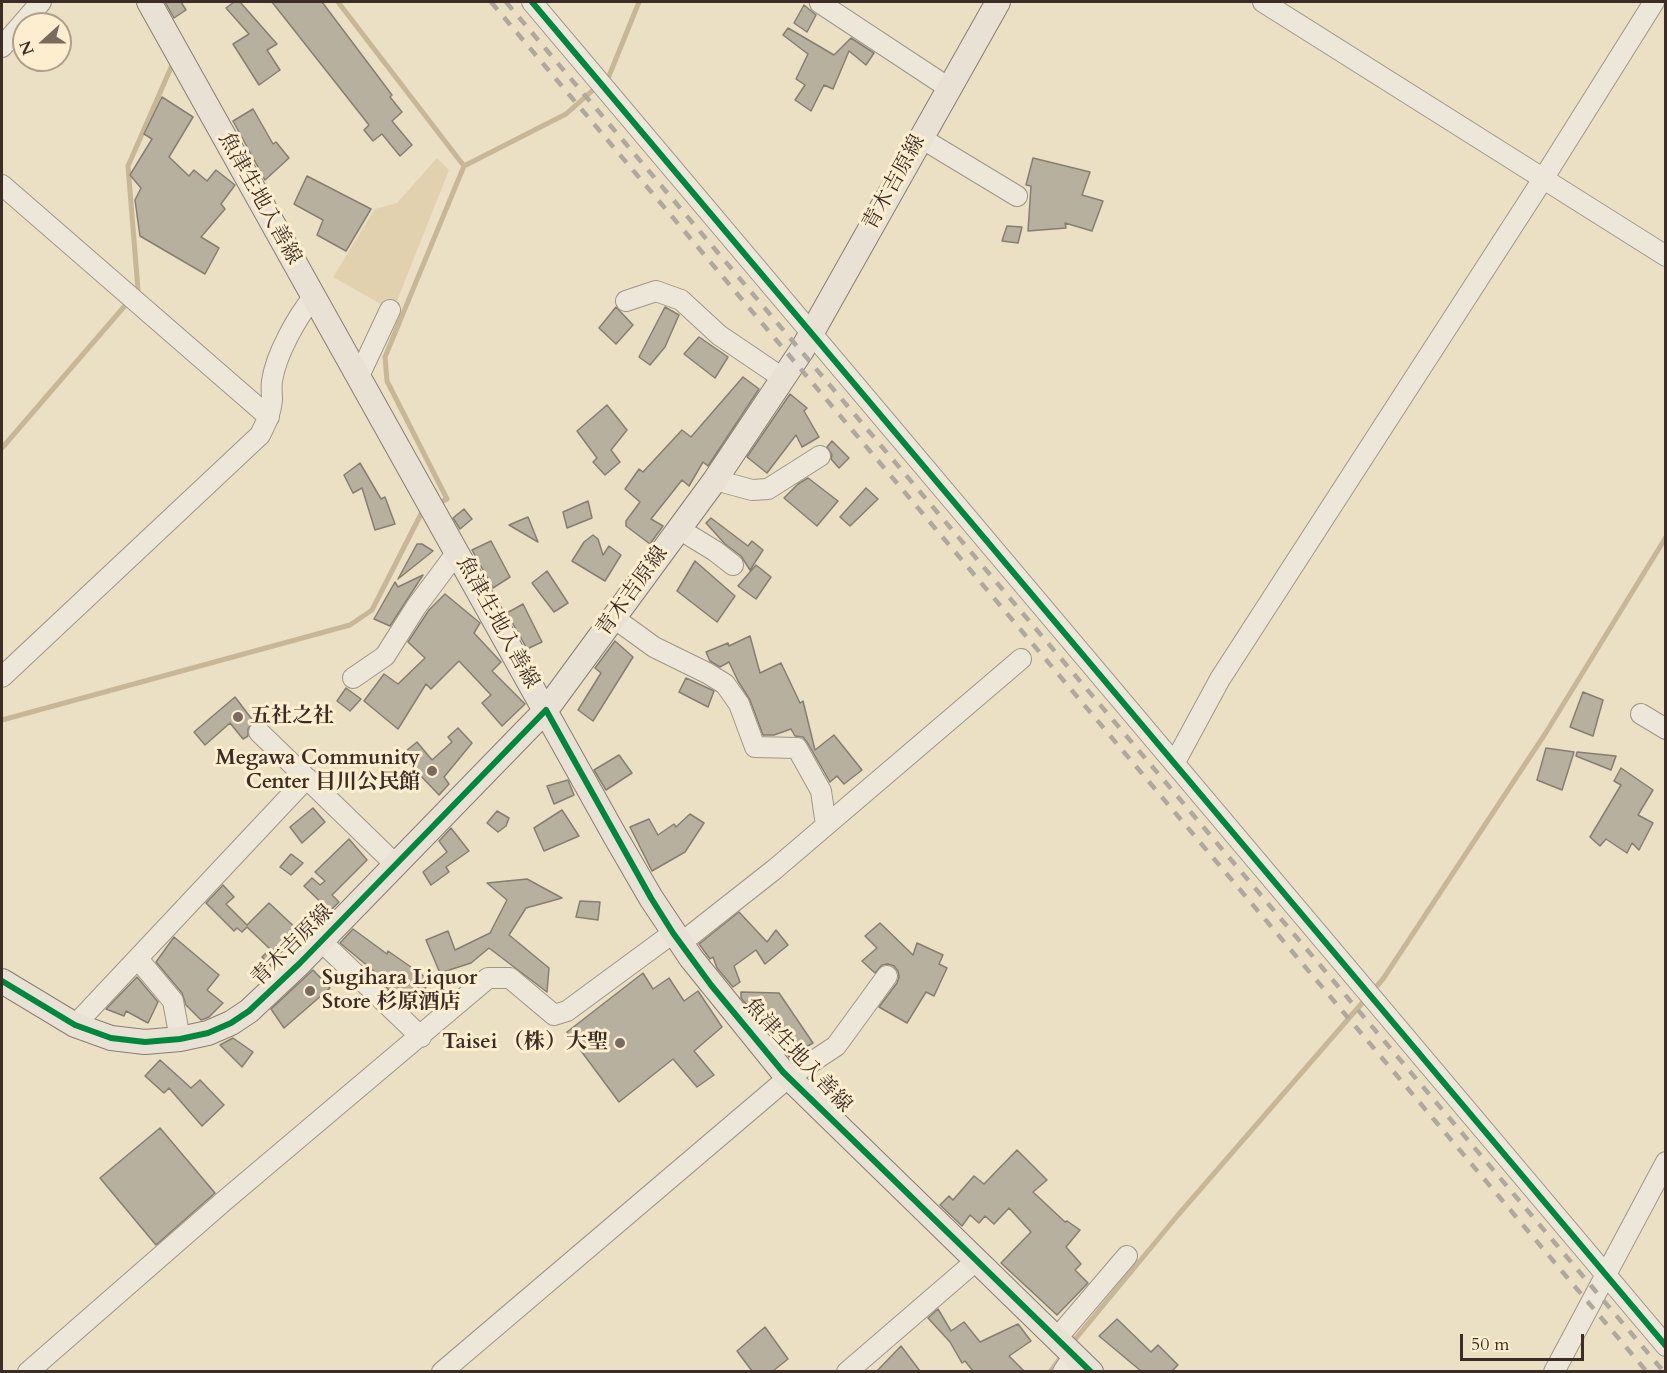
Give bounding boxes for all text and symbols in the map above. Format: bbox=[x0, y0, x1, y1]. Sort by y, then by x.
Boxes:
north arrow bbox=[12, 12, 72, 72]
text: N bbox=[14, 37, 40, 58]
street label: 魚津生地入善線 bbox=[212, 129, 306, 269]
street label: 青木吉原線 bbox=[859, 131, 931, 235]
street label: 青木吉原線 bbox=[592, 542, 674, 642]
street label: 魚津生地入善線 bbox=[450, 553, 544, 693]
place label: 五社之社 bbox=[250, 704, 334, 730]
marker: 五社之社 bbox=[231, 710, 245, 724]
place label: Megawa Community Center 目川公民館 bbox=[215, 746, 420, 796]
marker: Megawa Community Center 目川公民館 bbox=[425, 764, 439, 778]
street label: 青木吉原線 bbox=[247, 900, 339, 992]
place label: Sugihara Liquor Store 杉原酒店 bbox=[322, 966, 478, 1016]
marker: Sugihara Liquor Store 杉原酒店 bbox=[303, 984, 317, 998]
street label: 魚津生地入善線 bbox=[738, 994, 856, 1118]
place label: Taisei （株）大聖 bbox=[442, 1030, 608, 1056]
marker: Taisei （株）大聖 bbox=[613, 1036, 627, 1050]
scale bar bbox=[1463, 1322, 1588, 1360]
text: 50 m bbox=[1471, 1332, 1510, 1357]

